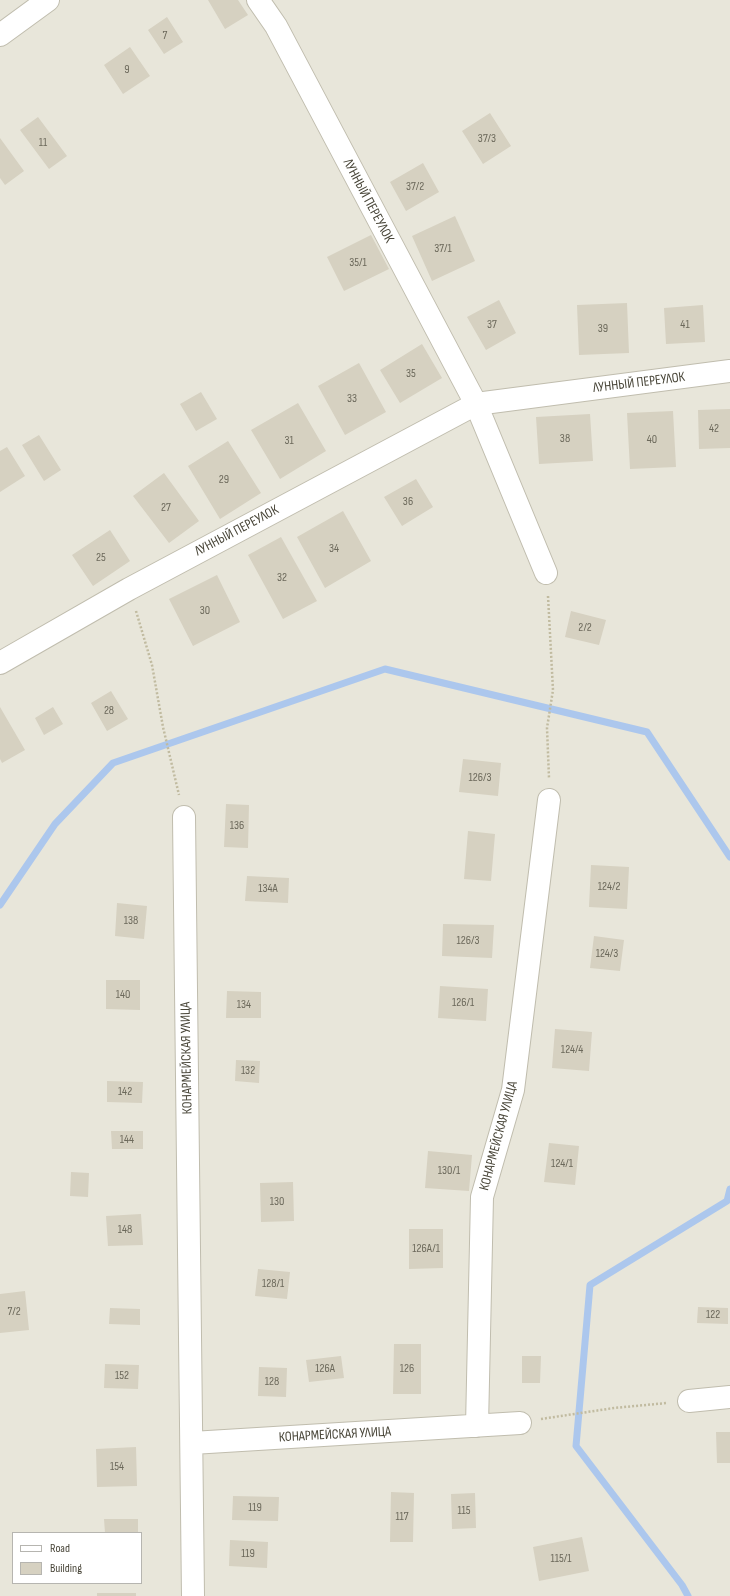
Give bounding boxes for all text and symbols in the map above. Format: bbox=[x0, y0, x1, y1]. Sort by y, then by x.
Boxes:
house number: 7 bbox=[163, 29, 167, 43]
house number: 9 bbox=[124, 63, 130, 77]
house number: 37/3 bbox=[478, 132, 496, 146]
house number: 11 bbox=[39, 136, 47, 150]
street label: ЛУННЫЙ ПЕРЕУЛОК bbox=[339, 156, 397, 246]
house number: 37/2 bbox=[406, 180, 424, 194]
house number: 37/1 bbox=[434, 242, 452, 256]
house number: 35/1 bbox=[349, 256, 367, 270]
house number: 37 bbox=[487, 318, 497, 332]
house number: 41 bbox=[680, 318, 690, 332]
house number: 39 bbox=[598, 322, 608, 336]
house number: 35 bbox=[406, 367, 416, 381]
street label: ЛУННЫЙ ПЕРЕУЛОК bbox=[592, 369, 686, 397]
house number: 33 bbox=[347, 392, 357, 406]
house number: 42 bbox=[709, 422, 719, 436]
house number: 38 bbox=[560, 432, 570, 446]
house number: 40 bbox=[647, 433, 657, 447]
house number: 31 bbox=[284, 434, 294, 448]
house number: 29 bbox=[219, 473, 229, 487]
house number: 36 bbox=[403, 495, 413, 509]
house number: 27 bbox=[161, 501, 171, 515]
street label: ЛУННЫЙ ПЕРЕУЛОК bbox=[192, 502, 282, 560]
house number: 34 bbox=[329, 542, 339, 556]
house number: 25 bbox=[96, 551, 106, 565]
house number: 32 bbox=[277, 571, 287, 585]
house number: 30 bbox=[200, 604, 210, 618]
house number: 2/2 bbox=[578, 621, 592, 635]
house number: 28 bbox=[104, 704, 114, 718]
house number: 126/3 bbox=[468, 771, 492, 785]
house number: 136 bbox=[230, 819, 244, 833]
house number: 124/2 bbox=[598, 880, 620, 894]
house number: 134А bbox=[258, 882, 278, 896]
house number: 138 bbox=[124, 914, 138, 928]
house number: 126/3 bbox=[456, 934, 480, 948]
house number: 124/3 bbox=[596, 947, 618, 961]
house number: 140 bbox=[116, 988, 130, 1002]
house number: 126/1 bbox=[452, 996, 474, 1010]
house number: 134 bbox=[237, 998, 251, 1012]
street label: КОНАРМЕЙСКАЯ УЛИЦА bbox=[178, 1002, 196, 1114]
house number: 124/4 bbox=[561, 1043, 583, 1057]
house number: 132 bbox=[241, 1064, 255, 1078]
street label: КОНАРМЕЙСКАЯ УЛИЦА bbox=[476, 1079, 522, 1193]
house number: 142 bbox=[118, 1085, 132, 1099]
house number: 144 bbox=[120, 1133, 134, 1147]
house number: 124/1 bbox=[551, 1157, 573, 1171]
house number: 130/1 bbox=[438, 1164, 460, 1178]
house number: 130 bbox=[270, 1195, 284, 1209]
house number: 148 bbox=[118, 1223, 132, 1237]
house number: 126А/1 bbox=[412, 1242, 440, 1256]
house number: 128/1 bbox=[262, 1277, 284, 1291]
house number: 7/2 bbox=[7, 1305, 21, 1319]
house number: 122 bbox=[706, 1308, 720, 1322]
house number: 126А bbox=[315, 1362, 335, 1376]
house number: 126 bbox=[400, 1362, 414, 1376]
house number: 152 bbox=[115, 1369, 129, 1383]
house number: 128 bbox=[265, 1375, 279, 1389]
street label: КОНАРМЕЙСКАЯ УЛИЦА bbox=[278, 1424, 392, 1446]
house number: 154 bbox=[110, 1460, 124, 1474]
house number: 119 bbox=[248, 1501, 262, 1515]
house number: 115 bbox=[457, 1504, 471, 1518]
house number: 117 bbox=[395, 1510, 409, 1524]
legend bbox=[12, 1532, 142, 1584]
text: Road bbox=[50, 1541, 70, 1556]
house number: 119 bbox=[241, 1547, 255, 1561]
house number: 115/1 bbox=[551, 1552, 571, 1566]
text: Building bbox=[50, 1561, 82, 1576]

